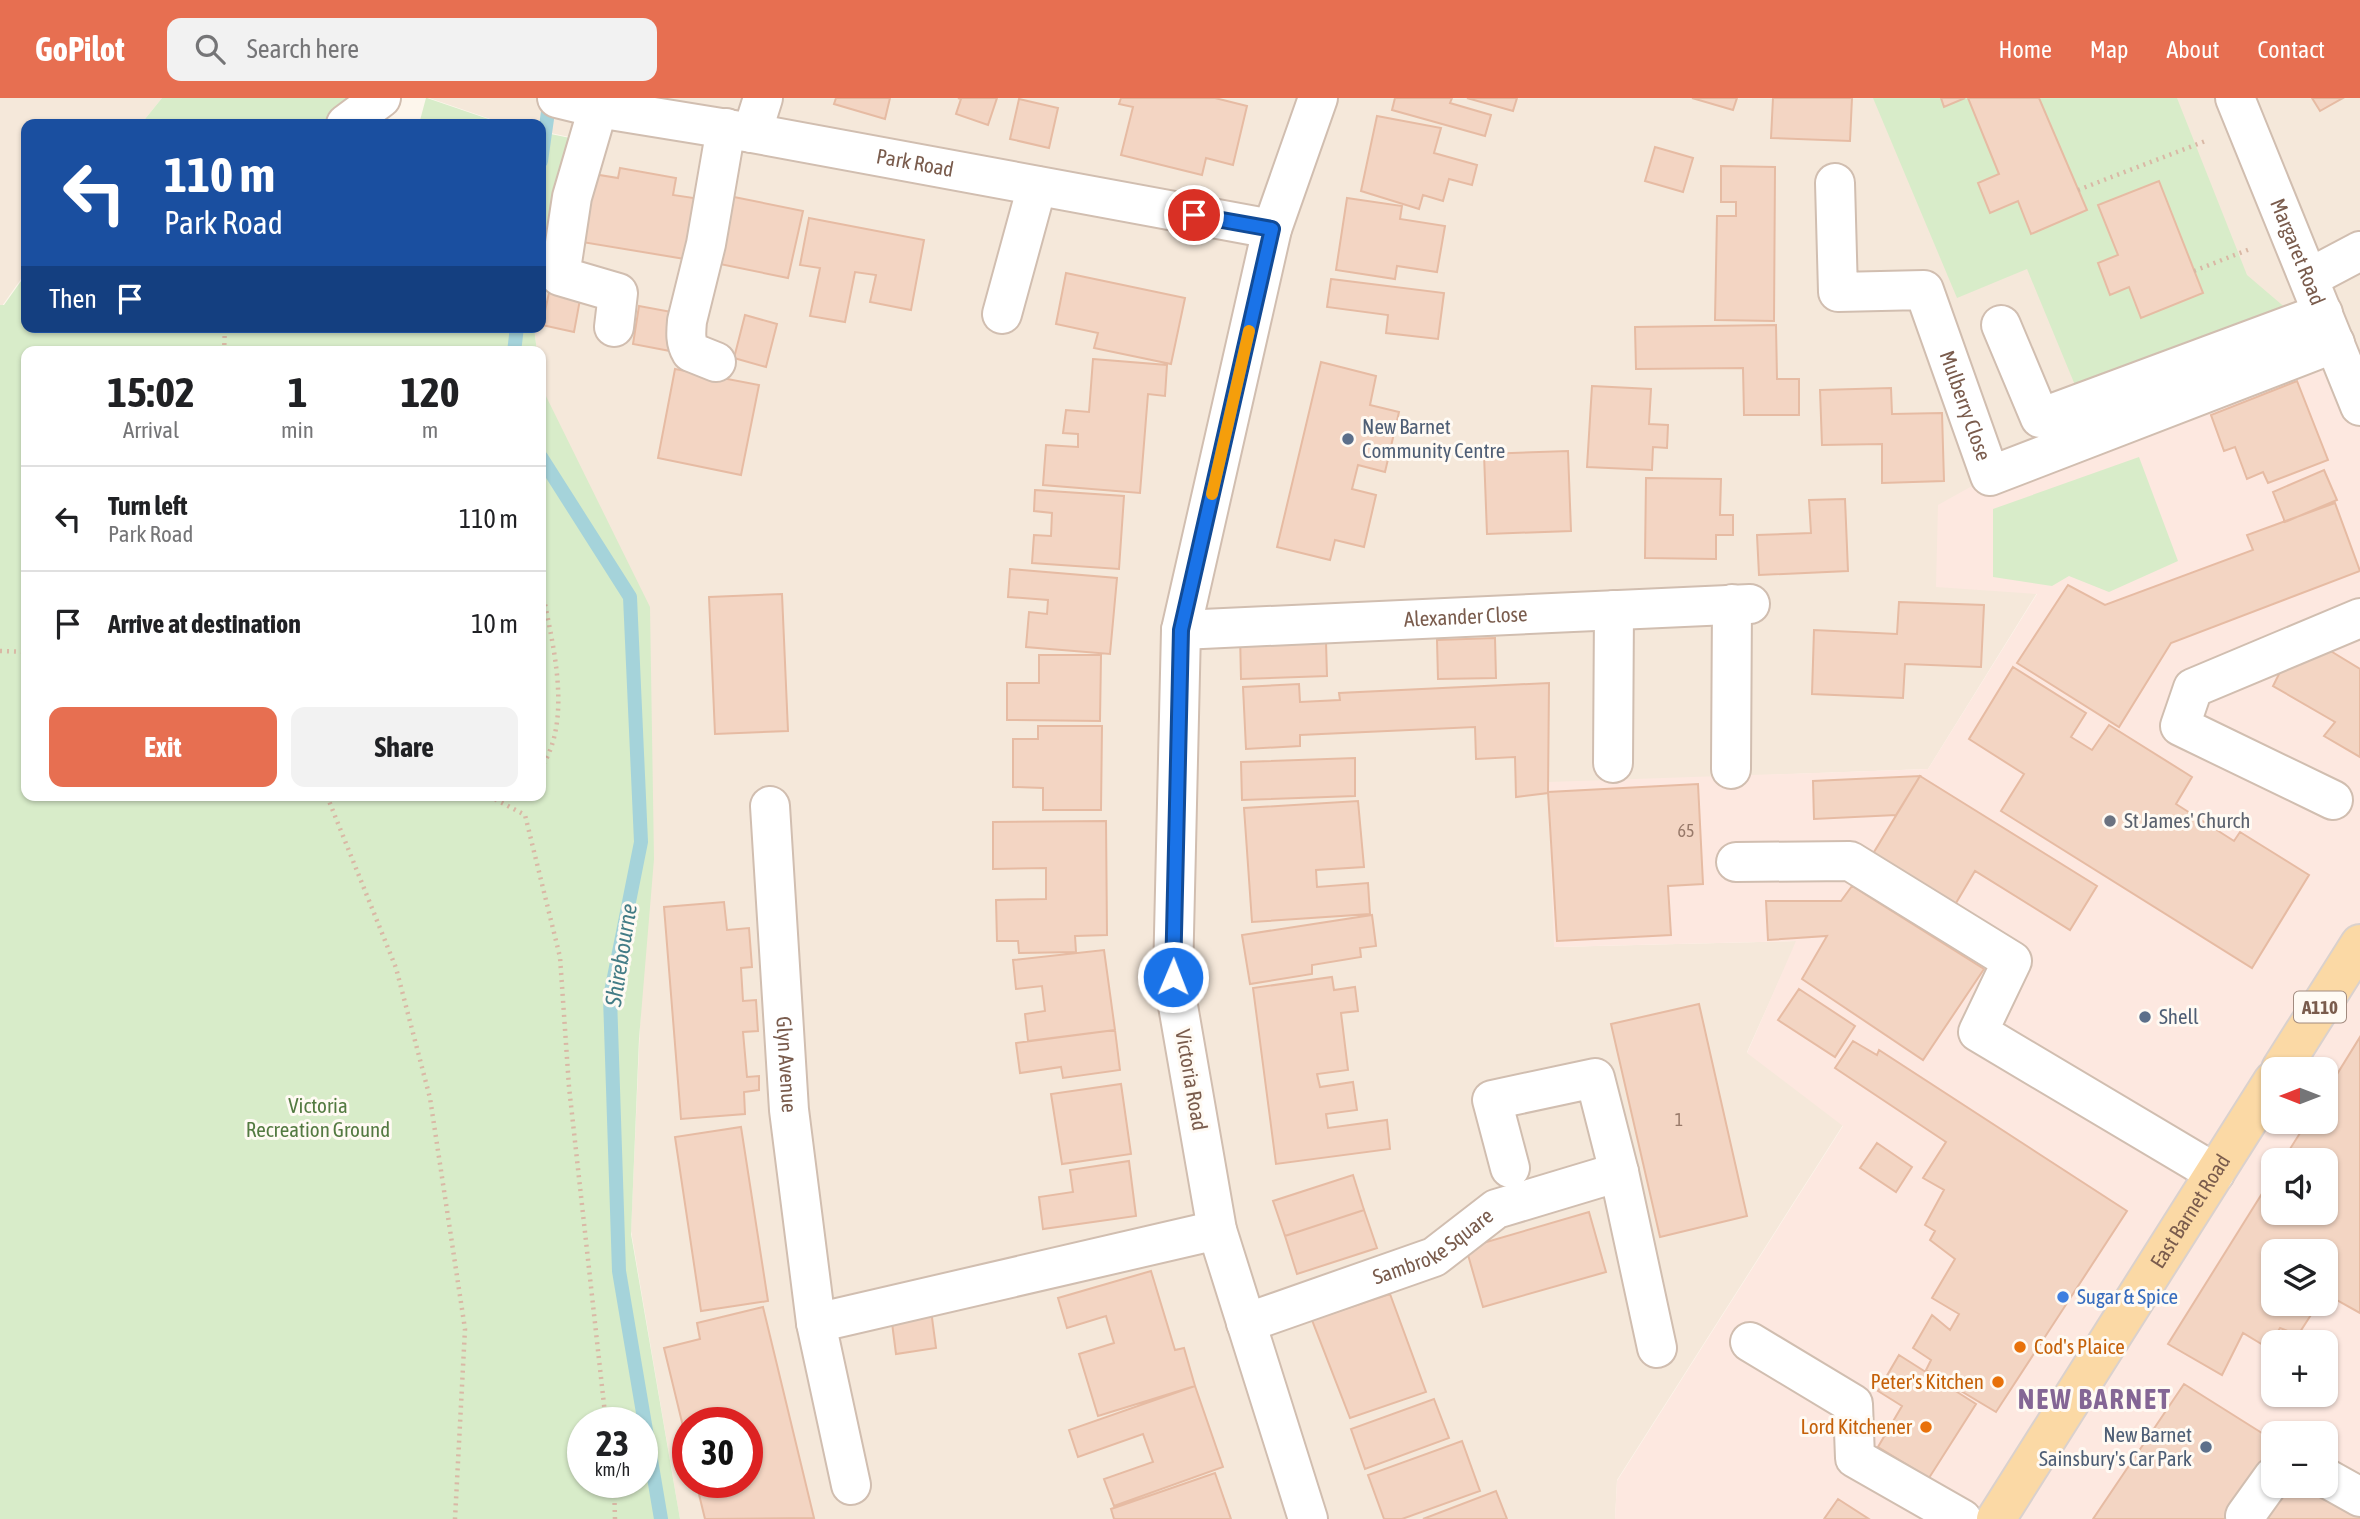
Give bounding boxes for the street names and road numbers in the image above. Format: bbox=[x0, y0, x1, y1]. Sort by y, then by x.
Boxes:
street label: Park Road bbox=[875, 143, 956, 181]
street label: Margaret Road bbox=[2266, 195, 2331, 308]
street label: Mulberry Close bbox=[1936, 347, 1997, 464]
street label: Alexander Close bbox=[1403, 601, 1528, 631]
road number: A110 bbox=[2294, 992, 2346, 1023]
street label: Glyn Avenue bbox=[772, 1016, 802, 1113]
street label: Victoria Road bbox=[1171, 1027, 1213, 1132]
street label: East Barnet Road bbox=[2145, 1150, 2235, 1272]
street label: Sambroke Square bbox=[1369, 1203, 1497, 1289]

